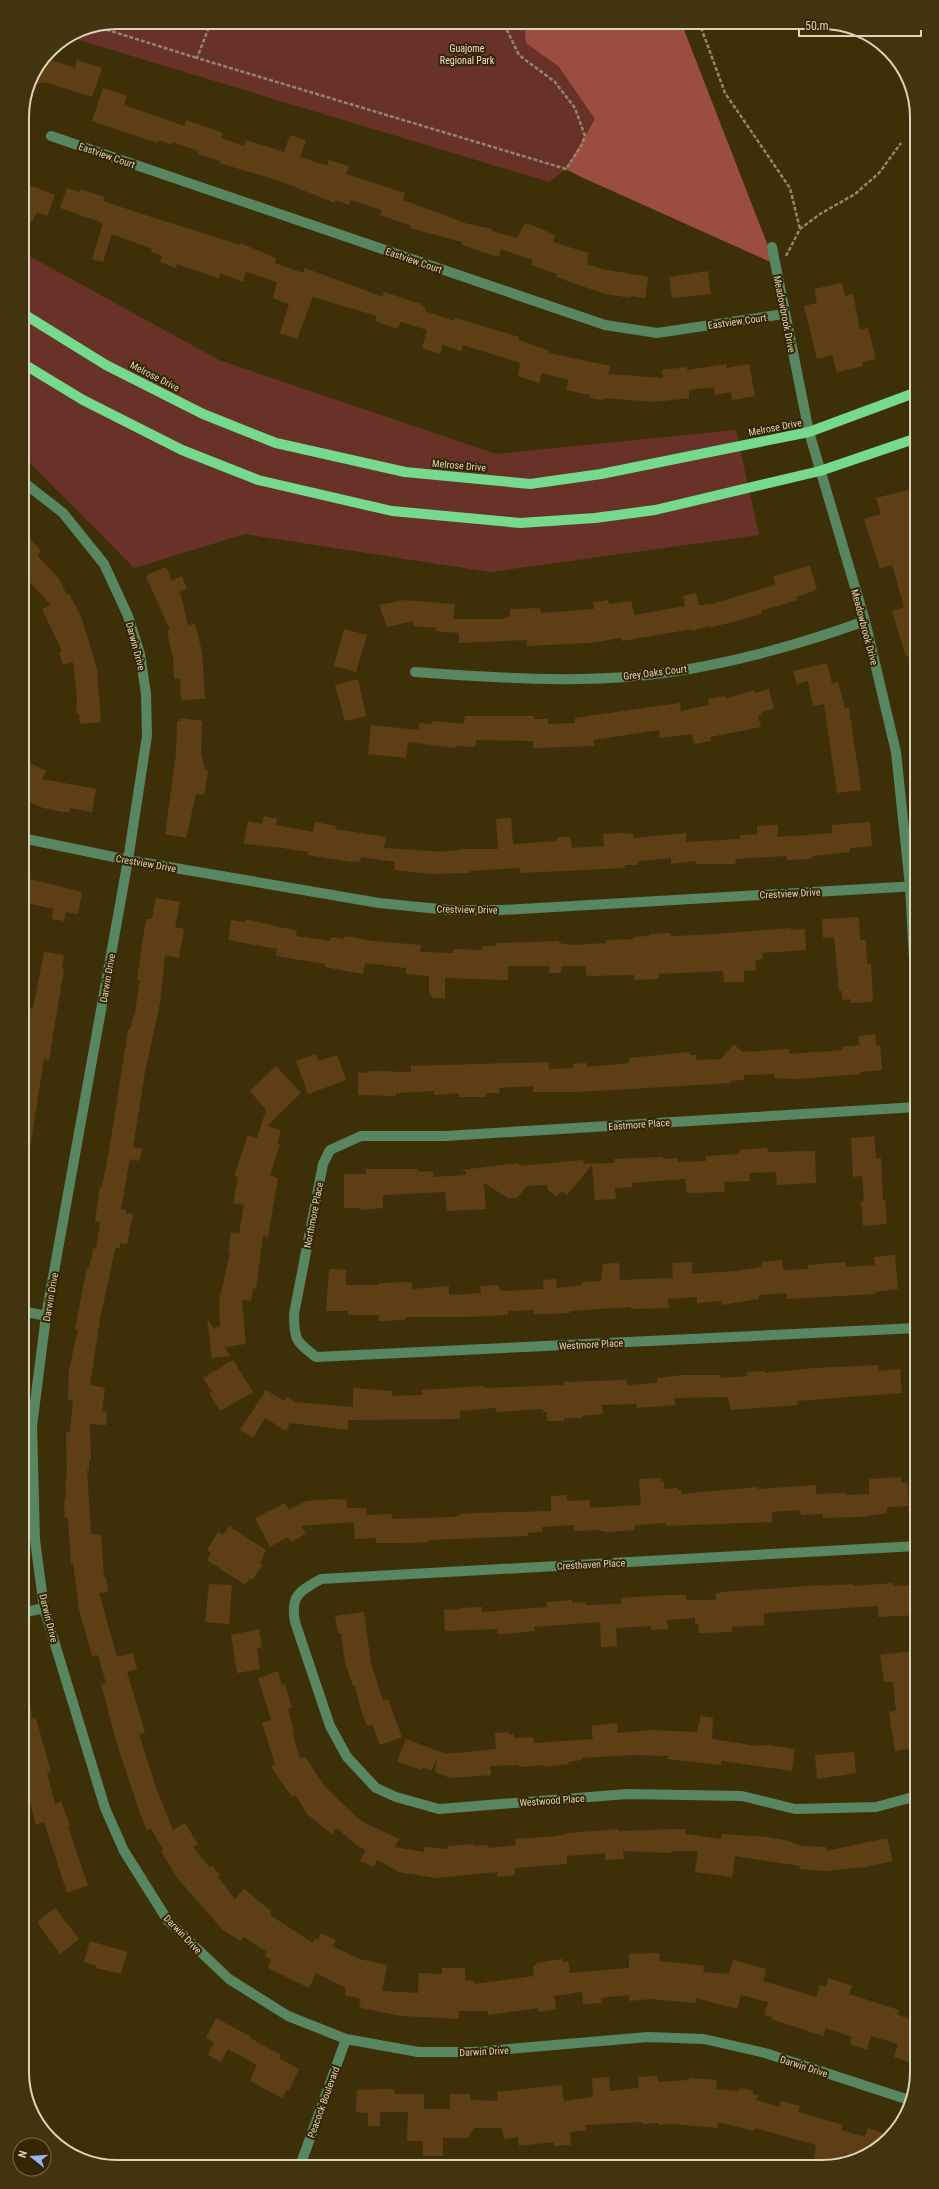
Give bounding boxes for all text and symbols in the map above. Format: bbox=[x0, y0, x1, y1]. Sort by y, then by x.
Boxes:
scale bar bbox=[799, 12, 921, 38]
text: 50 m bbox=[805, 19, 829, 33]
park label: Guajome Regional Park bbox=[440, 43, 495, 66]
street label: Eastview Court bbox=[77, 141, 137, 170]
street label: Eastview Court bbox=[384, 246, 444, 275]
street label: Meadowbrook Drive bbox=[772, 275, 797, 354]
street label: Eastview Court bbox=[707, 312, 767, 331]
street label: Melrose Drive bbox=[128, 359, 182, 394]
street label: Melrose Drive bbox=[748, 417, 803, 438]
street label: Melrose Drive bbox=[432, 458, 487, 473]
street label: Meadowbrook Drive bbox=[849, 588, 880, 667]
street label: Darwin Drive bbox=[124, 621, 147, 672]
street label: Grey Oaks Court bbox=[623, 663, 687, 682]
street label: Crestview Drive bbox=[115, 853, 177, 874]
street label: Crestview Drive bbox=[759, 886, 821, 901]
street label: Crestview Drive bbox=[436, 903, 498, 916]
street label: Darwin Drive bbox=[98, 952, 117, 1003]
street label: Eastmore Place bbox=[608, 1117, 671, 1132]
street label: Northmore Place bbox=[302, 1181, 325, 1249]
street label: Darwin Drive bbox=[41, 1271, 60, 1322]
street label: Westmore Place bbox=[559, 1337, 624, 1352]
street label: Cresthaven Place bbox=[557, 1557, 626, 1572]
street label: Darwin Drive bbox=[37, 1593, 60, 1644]
street label: Westwood Place bbox=[519, 1793, 585, 1808]
street label: Darwin Drive bbox=[161, 1913, 204, 1956]
street label: Darwin Drive bbox=[459, 2045, 509, 2058]
street label: Darwin Drive bbox=[779, 2054, 829, 2079]
street label: Peacock Boulevard bbox=[305, 2065, 342, 2139]
north arrow bbox=[12, 2137, 52, 2177]
text: N bbox=[16, 2149, 30, 2159]

